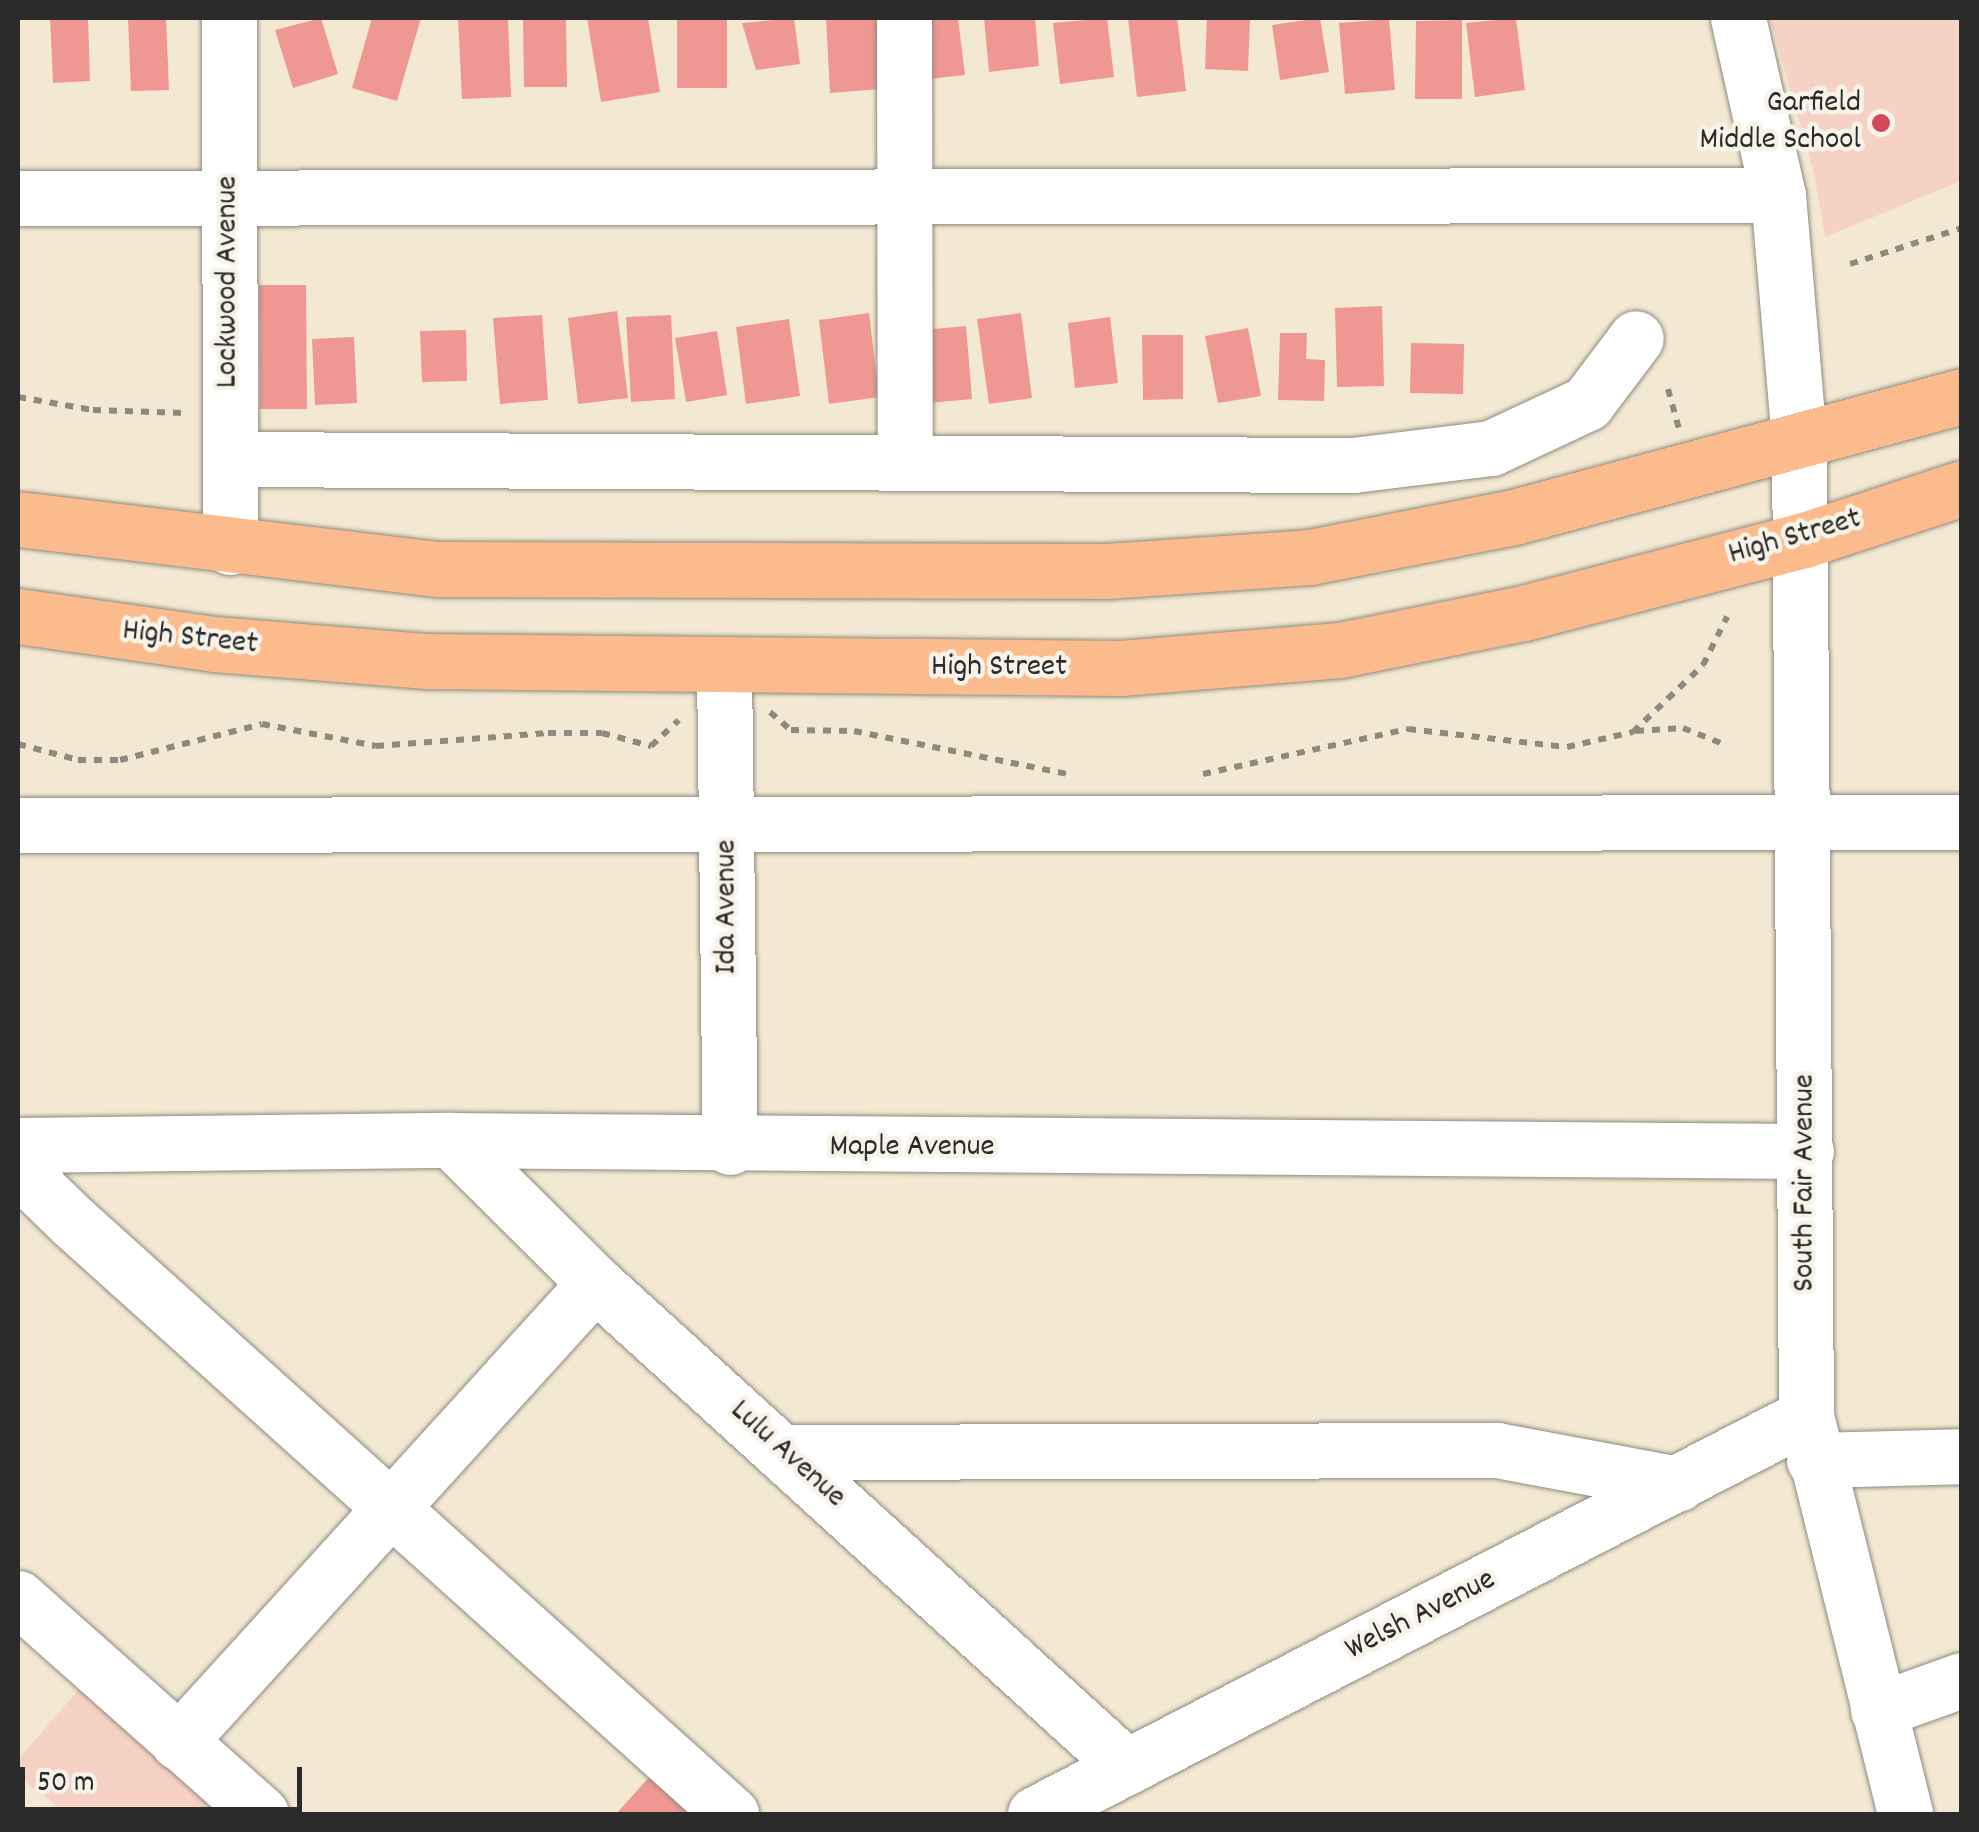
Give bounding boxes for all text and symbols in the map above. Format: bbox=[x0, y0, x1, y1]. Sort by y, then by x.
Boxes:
place label: Garfield Middle School bbox=[1700, 86, 1861, 161]
marker: Garfield Middle School bbox=[1870, 112, 1892, 134]
street label: Lockwood Avenue bbox=[210, 176, 248, 388]
street label: High Street bbox=[1724, 501, 1866, 575]
street label: High Street bbox=[120, 613, 260, 665]
street label: High Street bbox=[931, 649, 1067, 687]
street label: Ida Avenue bbox=[709, 840, 747, 974]
street label: South Fair Avenue bbox=[1787, 1074, 1825, 1292]
street label: Maple Avenue bbox=[829, 1129, 995, 1167]
street label: Lulu Avenue bbox=[721, 1393, 853, 1517]
street label: Welsh Avenue bbox=[1340, 1562, 1502, 1670]
scale bar bbox=[25, 1747, 308, 1809]
text: 50 m bbox=[37, 1763, 95, 1806]

